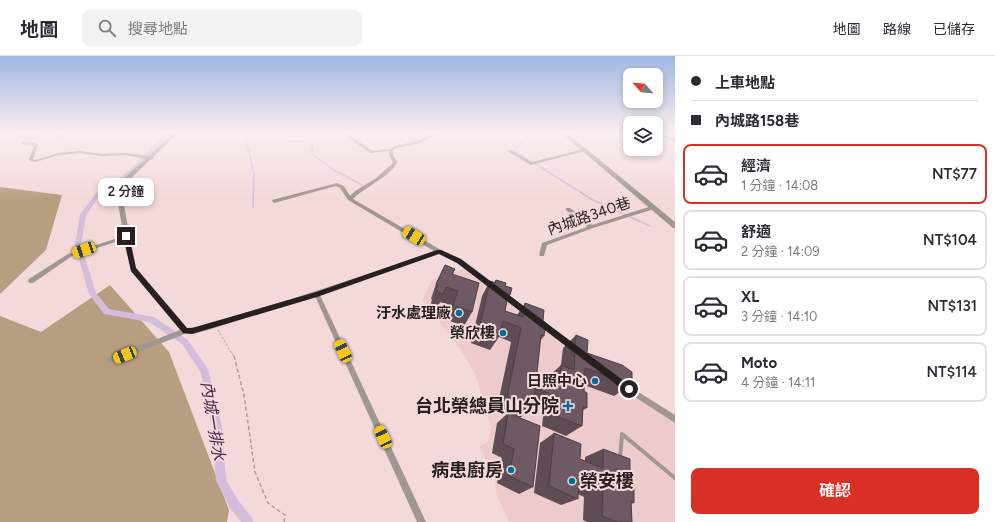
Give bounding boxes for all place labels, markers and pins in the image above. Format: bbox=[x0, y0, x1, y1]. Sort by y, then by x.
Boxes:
place label: 汙水處理廠 bbox=[376, 304, 451, 322]
marker: 汙水處理廠 bbox=[454, 308, 464, 318]
place label: 榮欣樓 bbox=[450, 324, 495, 342]
marker: 榮欣樓 bbox=[498, 328, 508, 338]
place label: 日照中心 bbox=[527, 372, 587, 390]
marker: 日照中心 bbox=[590, 376, 600, 386]
place label: 台北榮總員山分院 bbox=[415, 395, 559, 417]
marker: 台北榮總員山分院 bbox=[562, 400, 574, 412]
place label: 病患廚房 bbox=[431, 459, 503, 481]
marker: 病患廚房 bbox=[506, 465, 516, 475]
place label: 榮安樓 bbox=[580, 470, 634, 492]
marker: 榮安樓 bbox=[567, 476, 577, 486]

